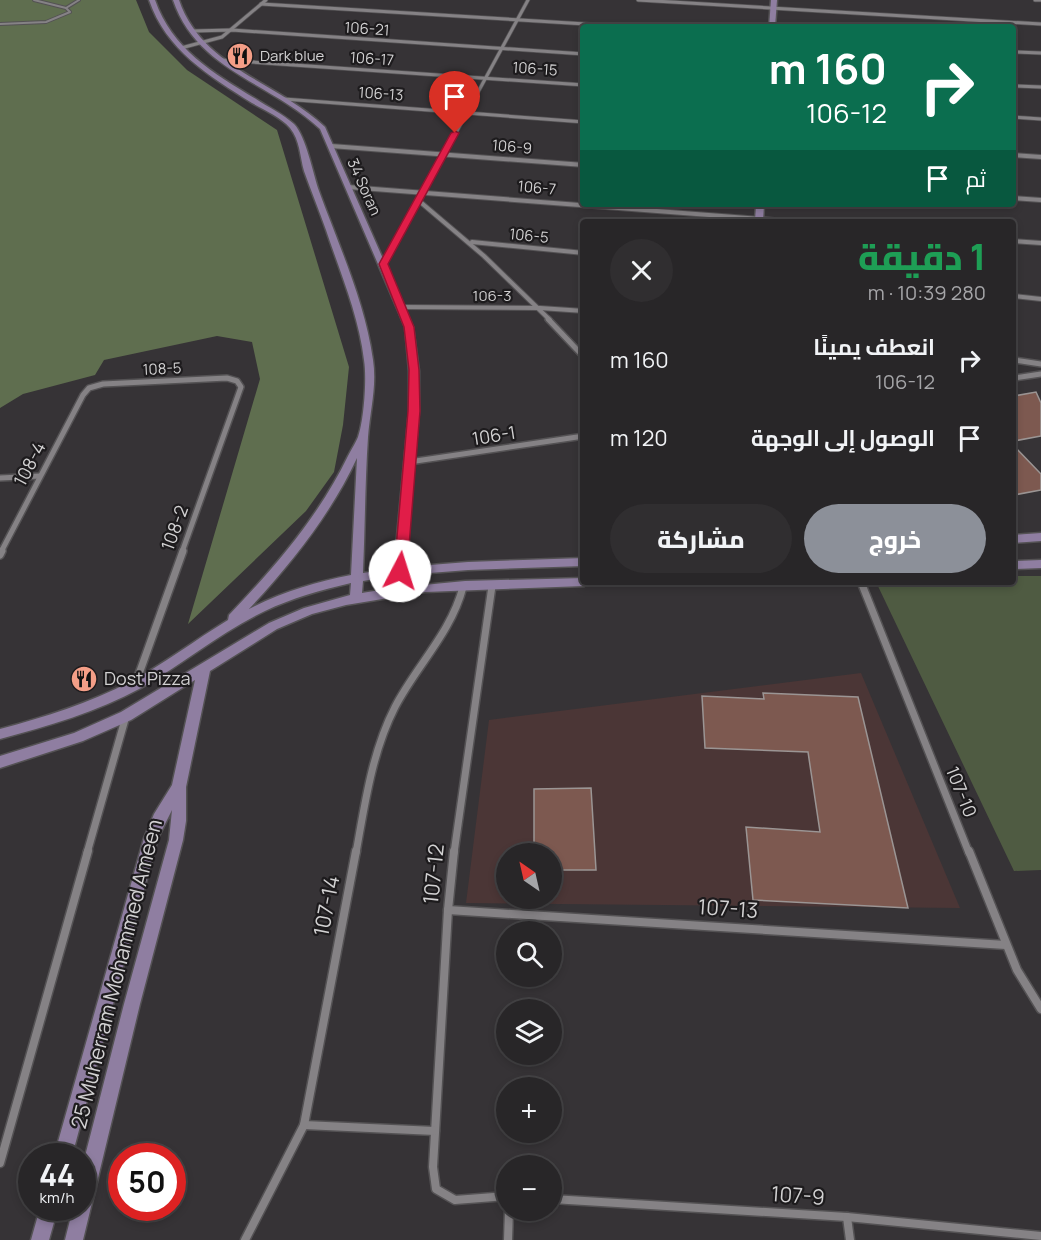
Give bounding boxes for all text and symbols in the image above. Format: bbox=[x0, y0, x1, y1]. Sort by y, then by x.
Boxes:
street label: 106-21 bbox=[344, 16, 390, 41]
text: 160 m bbox=[769, 39, 887, 97]
restaurant icon: Dark blue bbox=[225, 41, 255, 71]
place label: Dark blue bbox=[260, 45, 325, 66]
street label: 106-17 bbox=[349, 46, 395, 71]
icon: right bbox=[908, 48, 986, 126]
street label: 106-15 bbox=[512, 56, 558, 81]
pin bbox=[429, 71, 480, 133]
icon: arrive bbox=[438, 80, 471, 113]
street label: 106-13 bbox=[358, 81, 404, 106]
text: 106-12 bbox=[806, 94, 887, 131]
street label: 106-9 bbox=[491, 134, 533, 159]
street label: 34 Soran bbox=[343, 155, 386, 219]
icon: arrive bbox=[921, 162, 954, 195]
text: ثم bbox=[966, 164, 986, 194]
street label: 106-7 bbox=[517, 175, 557, 200]
street label: 106-5 bbox=[508, 223, 550, 248]
text: 1 دقيقة bbox=[858, 232, 986, 281]
button: close bbox=[610, 239, 673, 302]
text: 280 m · 10:39 bbox=[868, 279, 986, 306]
street label: 106-3 bbox=[473, 285, 511, 306]
text: انعطف يمينًا bbox=[813, 332, 935, 362]
icon: right bbox=[953, 344, 986, 377]
text: 160 m bbox=[610, 345, 669, 375]
street label: 108-5 bbox=[142, 357, 182, 380]
text: 106-12 bbox=[875, 368, 935, 395]
street label: 106-1 bbox=[470, 420, 517, 450]
icon: arrive bbox=[953, 422, 986, 455]
text: 120 m bbox=[610, 423, 668, 453]
text: الوصول إلى الوجهة bbox=[751, 423, 935, 453]
street label: 108-4 bbox=[8, 437, 51, 490]
street label: 108-2 bbox=[155, 502, 193, 554]
button: مشاركة bbox=[610, 504, 792, 573]
button: خروج bbox=[804, 504, 986, 573]
position arrow bbox=[368, 539, 432, 603]
restaurant icon: Dost Pizza bbox=[69, 664, 99, 694]
place label: Dost Pizza bbox=[104, 666, 191, 690]
street label: 107-10 bbox=[941, 763, 983, 821]
street label: 25 Muherram Mohammed Ameen bbox=[64, 816, 168, 1131]
street label: 107-12 bbox=[416, 842, 450, 905]
north arrow bbox=[496, 843, 562, 909]
map controls bbox=[496, 843, 562, 1221]
street label: 107-14 bbox=[306, 873, 346, 938]
street label: 107-13 bbox=[697, 892, 759, 924]
button: search bbox=[496, 921, 562, 987]
button: layers bbox=[496, 999, 562, 1065]
button: + bbox=[496, 1077, 562, 1143]
speed limit sign: 50 bbox=[108, 1143, 186, 1221]
text: 44 bbox=[39, 1154, 75, 1195]
button: − bbox=[496, 1155, 562, 1221]
street label: 107-9 bbox=[770, 1179, 826, 1211]
text: km/h bbox=[40, 1187, 74, 1208]

